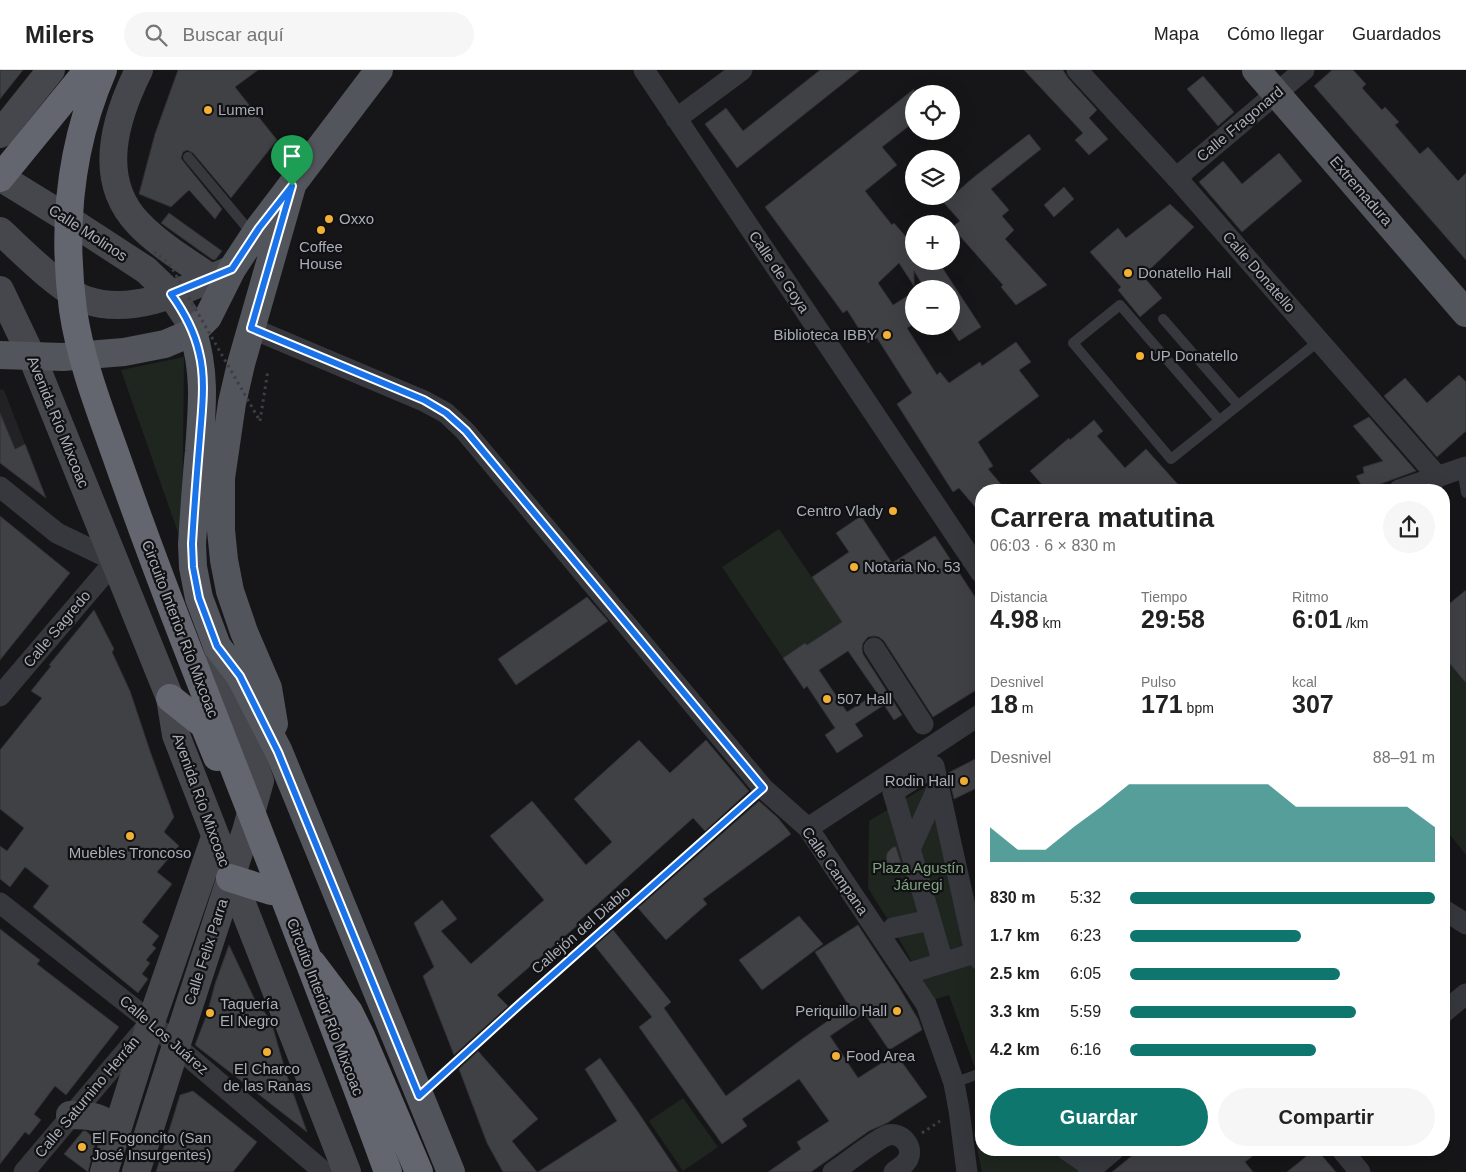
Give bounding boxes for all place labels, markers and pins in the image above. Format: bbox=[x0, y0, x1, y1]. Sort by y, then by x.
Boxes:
place label: Lumen bbox=[218, 101, 264, 118]
marker: Lumen bbox=[202, 104, 214, 116]
pin bbox=[271, 135, 313, 186]
place label: Oxxo bbox=[339, 210, 374, 227]
marker: Oxxo bbox=[323, 213, 335, 225]
marker: Coffee House bbox=[315, 224, 327, 236]
place label: Coffee House bbox=[299, 238, 343, 272]
place label: Donatello Hall bbox=[1138, 264, 1231, 281]
marker: Donatello Hall bbox=[1122, 267, 1134, 279]
place label: Biblioteca IBBY bbox=[774, 326, 877, 343]
marker: Biblioteca IBBY bbox=[881, 329, 893, 341]
place label: UP Donatello bbox=[1150, 347, 1238, 364]
marker: UP Donatello bbox=[1134, 350, 1146, 362]
place label: Centro Vlady bbox=[796, 502, 883, 519]
marker: Centro Vlady bbox=[887, 505, 899, 517]
place label: Notaria No. 53 bbox=[864, 558, 961, 575]
marker: Notaria No. 53 bbox=[848, 561, 860, 573]
place label: 507 Hall bbox=[837, 690, 892, 707]
marker: 507 Hall bbox=[821, 693, 833, 705]
place label: Rodin Hall bbox=[885, 772, 954, 789]
marker: Rodin Hall bbox=[958, 775, 970, 787]
marker: Muebles Troncoso bbox=[124, 830, 136, 842]
place label: Muebles Troncoso bbox=[69, 844, 191, 861]
place label: Taquería El Negro bbox=[220, 995, 279, 1029]
place label: Periquillo Hall bbox=[795, 1002, 887, 1019]
marker: Periquillo Hall bbox=[891, 1005, 903, 1017]
marker: Taquería El Negro bbox=[204, 1007, 216, 1019]
marker: El Charco de las Ranas bbox=[261, 1046, 273, 1058]
place label: Food Area bbox=[846, 1047, 916, 1064]
marker: Food Area bbox=[830, 1050, 842, 1062]
place label: El Charco de las Ranas bbox=[223, 1060, 311, 1094]
place label: El Fogoncito (San José Insurgentes) bbox=[92, 1129, 211, 1163]
marker: El Fogoncito (San José Insurgentes) bbox=[76, 1141, 88, 1153]

